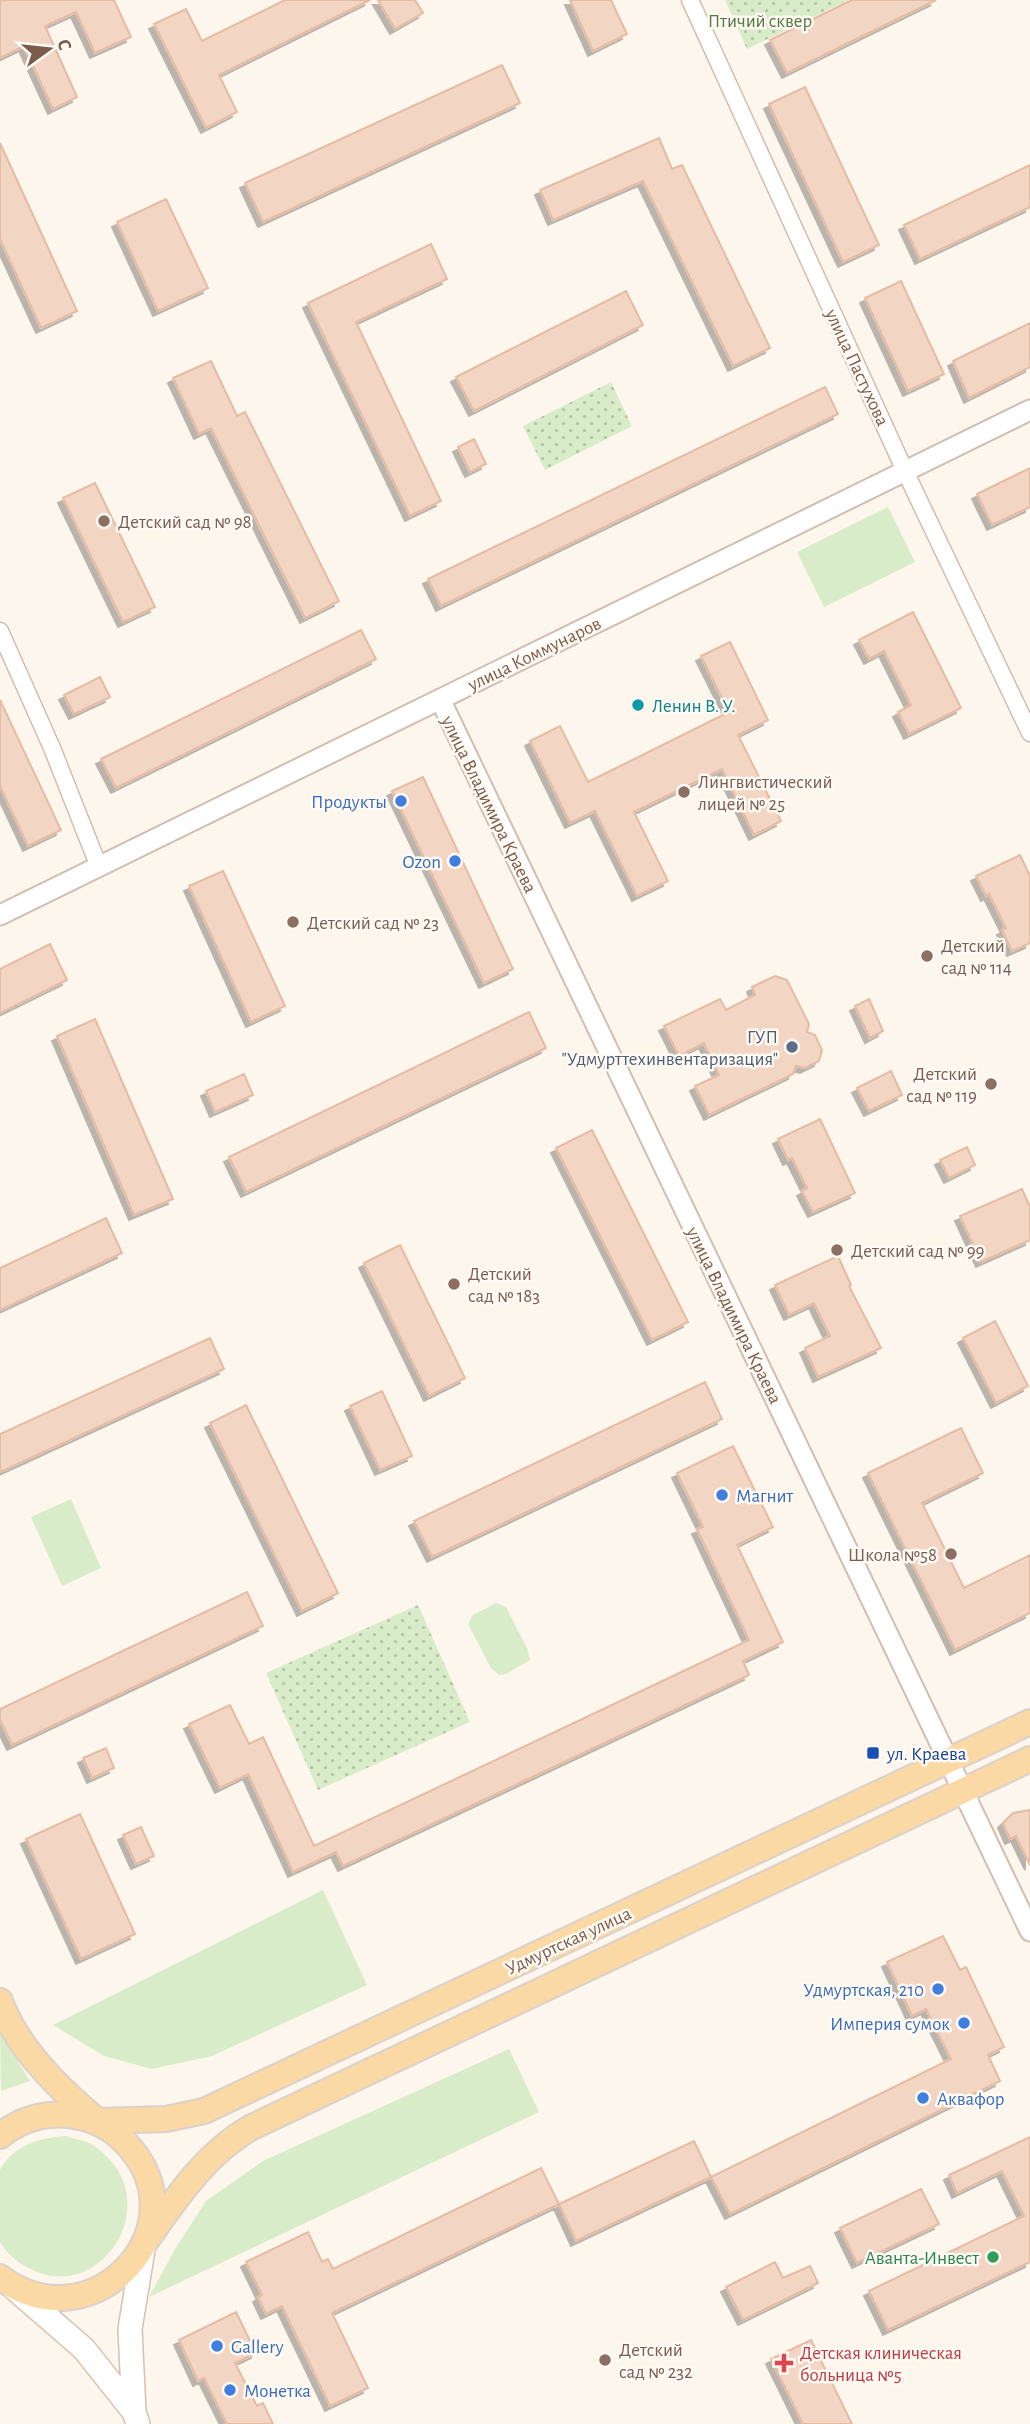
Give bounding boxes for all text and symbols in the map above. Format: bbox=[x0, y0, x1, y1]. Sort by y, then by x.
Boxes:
park label: Птичий сквер bbox=[708, 12, 812, 31]
north arrow bbox=[14, 14, 84, 84]
text: С bbox=[53, 37, 75, 53]
street label: улица Пастухова bbox=[821, 305, 892, 429]
marker: Детский сад № 98 bbox=[96, 513, 112, 529]
place label: Детский сад № 98 bbox=[118, 513, 252, 532]
street label: улица Коммунаров bbox=[464, 614, 604, 695]
marker: Ленин В. У. bbox=[630, 697, 646, 713]
place label: Ленин В. У. bbox=[652, 697, 736, 716]
street label: улица Владимира Краева bbox=[437, 712, 540, 896]
place label: Лингвистический лицей № 25 bbox=[698, 773, 832, 814]
marker: Лингвистический лицей № 25 bbox=[676, 784, 692, 800]
place label: Продукты bbox=[311, 793, 387, 812]
marker: Продукты bbox=[393, 793, 409, 809]
place label: Ozon bbox=[402, 853, 441, 872]
marker: Ozon bbox=[447, 853, 463, 869]
marker: Детский сад № 23 bbox=[285, 914, 301, 930]
place label: Детский сад № 23 bbox=[307, 914, 439, 933]
place label: Детский сад № 114 bbox=[941, 937, 1012, 978]
marker: Детский сад № 114 bbox=[919, 948, 935, 964]
place label: ГУП "Удмурттехинвентаризация" bbox=[561, 1028, 778, 1069]
marker: ГУП "Удмурттехинвентаризация" bbox=[784, 1039, 800, 1055]
place label: Детский сад № 119 bbox=[906, 1065, 977, 1106]
marker: Детский сад № 119 bbox=[983, 1076, 999, 1092]
street label: улица Владимира Краева bbox=[682, 1223, 785, 1407]
marker: Детский сад № 99 bbox=[829, 1242, 845, 1258]
place label: Детский сад № 99 bbox=[851, 1242, 985, 1261]
place label: Детский сад № 183 bbox=[468, 1265, 540, 1306]
marker: Детский сад № 183 bbox=[446, 1276, 462, 1292]
marker: Магнит bbox=[714, 1487, 730, 1503]
place label: Магнит bbox=[736, 1487, 793, 1506]
place label: Школа №58 bbox=[848, 1546, 937, 1565]
marker: Школа №58 bbox=[943, 1546, 959, 1562]
marker: ул. Краева bbox=[865, 1745, 881, 1761]
place label: ул. Краева bbox=[886, 1745, 967, 1764]
street label: Удмуртская улица bbox=[503, 1904, 635, 1979]
place label: Удмуртская, 210 bbox=[803, 1981, 924, 2000]
marker: Удмуртская, 210 bbox=[930, 1981, 946, 1997]
place label: Империя сумок bbox=[830, 2015, 950, 2034]
marker: Империя сумок bbox=[956, 2015, 972, 2031]
marker: Аквафор bbox=[915, 2090, 931, 2106]
place label: Аквафор bbox=[937, 2090, 1005, 2109]
place label: Аванта-Инвест bbox=[865, 2249, 979, 2268]
marker: Аванта-Инвест bbox=[985, 2249, 1001, 2265]
marker: Gallery bbox=[209, 2338, 225, 2354]
place label: Gallery bbox=[231, 2338, 284, 2357]
place label: Детский сад № 232 bbox=[619, 2341, 693, 2382]
place label: Детская клиническая больница №5 bbox=[800, 2344, 962, 2385]
marker: Детский сад № 232 bbox=[597, 2352, 613, 2368]
marker: Детская клиническая больница №5 bbox=[774, 2353, 794, 2373]
marker: Монетка bbox=[222, 2382, 238, 2398]
place label: Монетка bbox=[244, 2382, 311, 2401]

